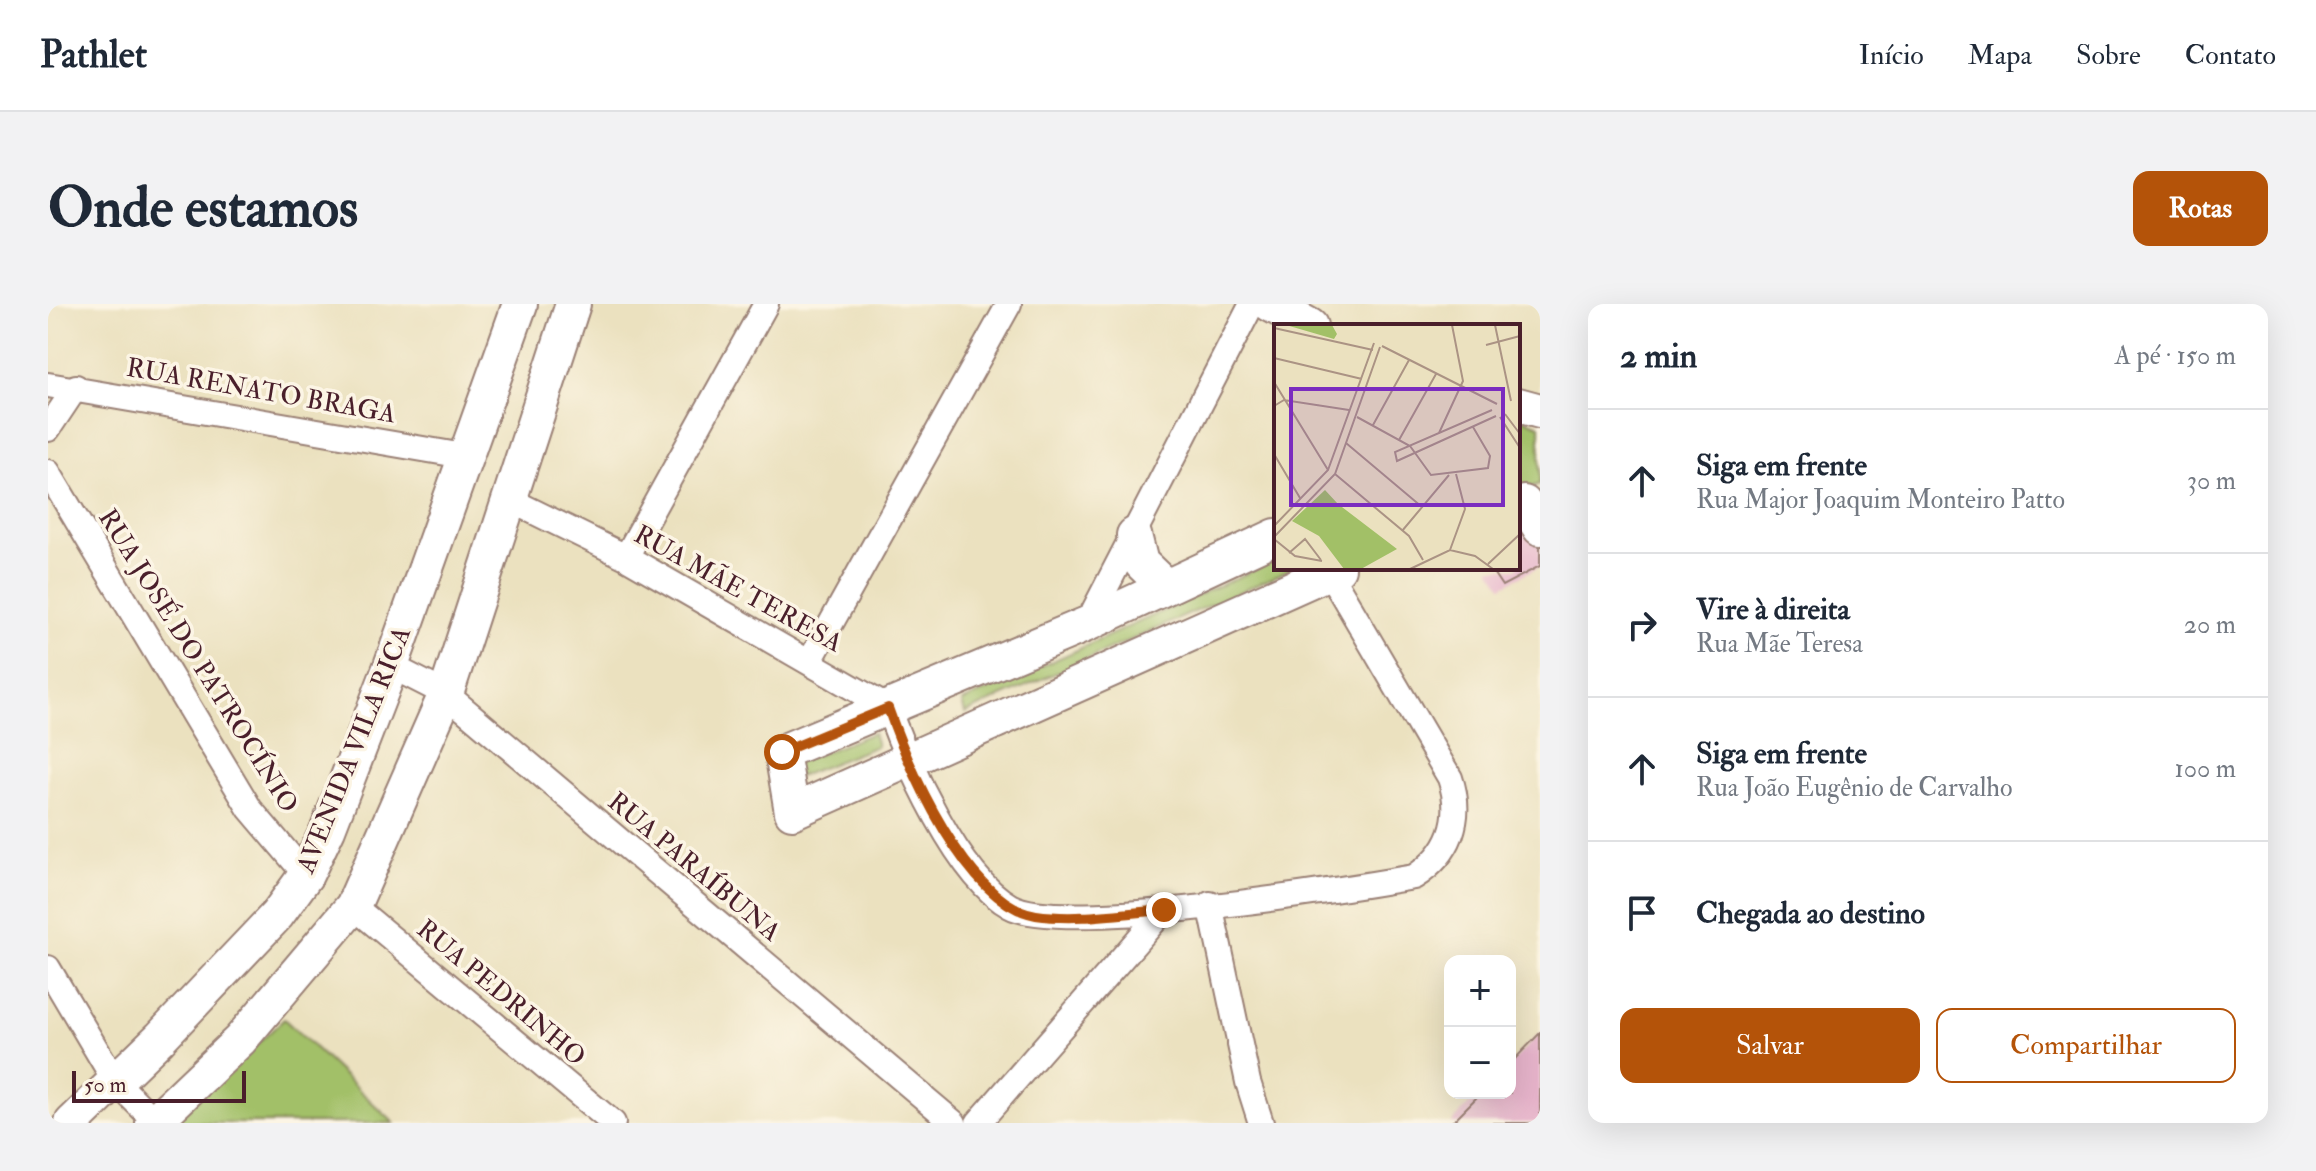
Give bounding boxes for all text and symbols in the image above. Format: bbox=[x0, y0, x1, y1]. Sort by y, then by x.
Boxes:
text: Pathlet bbox=[40, 31, 147, 79]
text: Início bbox=[1859, 38, 1924, 73]
text: Mapa bbox=[1968, 38, 2032, 73]
text: Sobre bbox=[2076, 38, 2141, 73]
text: Contato bbox=[2185, 38, 2276, 73]
button: Rotas bbox=[2133, 171, 2268, 246]
text: Onde estamos bbox=[48, 173, 358, 244]
inset map bbox=[1274, 324, 1520, 570]
text: 2 min bbox=[1620, 335, 1697, 378]
text: A pé · 150 m bbox=[2115, 340, 2236, 372]
street label: RUA RENATO BRAGA bbox=[124, 352, 399, 431]
text: Siga em frente bbox=[1696, 447, 1867, 484]
icon: ahead bbox=[1620, 459, 1664, 503]
text: 30 m bbox=[2187, 465, 2236, 497]
text: Rua Major Joaquim Monteiro Patto bbox=[1696, 484, 2065, 516]
street label: RUA JOSÉ DO PATROCÍNIO bbox=[91, 502, 306, 819]
street label: RUA MÃE TERESA bbox=[628, 518, 849, 660]
text: Vire à direita bbox=[1696, 591, 1850, 628]
icon: right bbox=[1620, 603, 1664, 647]
text: 20 m bbox=[2184, 609, 2236, 641]
street label: AVENIDA VILA RICA bbox=[289, 622, 418, 879]
text: Rua Mãe Teresa bbox=[1696, 628, 1863, 660]
route start bbox=[764, 734, 800, 770]
text: Siga em frente bbox=[1696, 735, 1867, 772]
icon: ahead bbox=[1620, 747, 1664, 791]
text: 100 m bbox=[2175, 753, 2236, 785]
text: Rua João Eugênio de Carvalho bbox=[1696, 772, 2013, 804]
street label: RUA PARAÍBUNA bbox=[601, 784, 788, 949]
icon: arrive bbox=[1620, 891, 1664, 935]
route end bbox=[1146, 892, 1182, 928]
text: Chegada ao destino bbox=[1696, 895, 1925, 932]
street label: RUA PEDRINHO bbox=[410, 913, 592, 1073]
map controls bbox=[1444, 955, 1516, 1099]
button: + bbox=[1444, 955, 1516, 1027]
button: Salvar bbox=[1620, 1008, 1920, 1083]
button: Compartilhar bbox=[1936, 1008, 2236, 1083]
button: − bbox=[1444, 1027, 1516, 1099]
scale bar bbox=[72, 1067, 246, 1103]
text: 50 m bbox=[84, 1071, 126, 1099]

